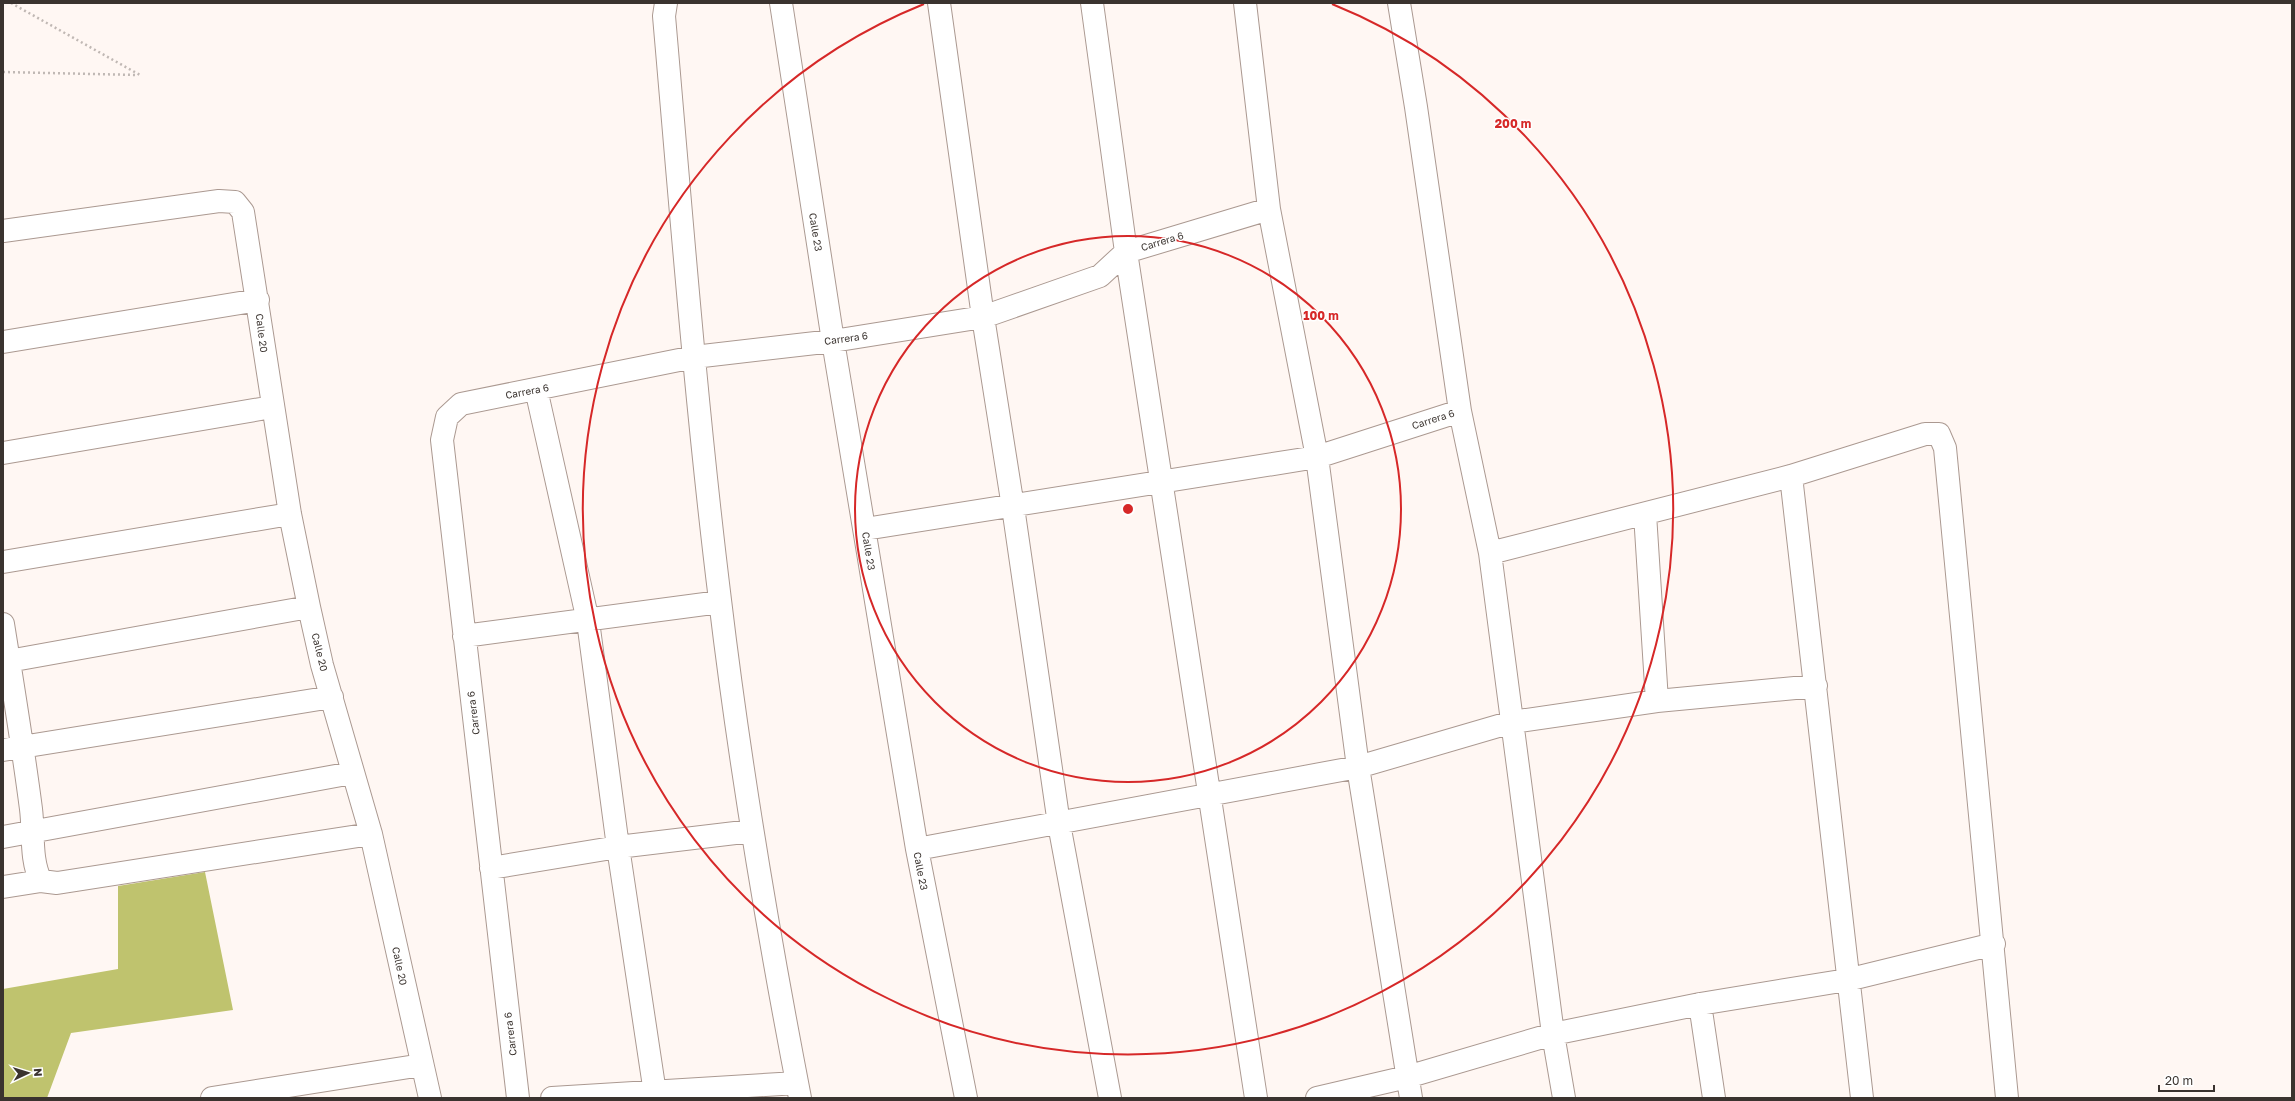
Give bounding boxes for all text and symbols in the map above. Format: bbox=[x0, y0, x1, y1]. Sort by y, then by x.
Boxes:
text: 200 m bbox=[1495, 116, 1531, 131]
street label: Calle 23 bbox=[807, 212, 825, 252]
street label: Carrera 6 bbox=[1139, 229, 1185, 253]
text: 100 m bbox=[1303, 308, 1339, 323]
street label: Calle 20 bbox=[254, 313, 270, 353]
street label: Carrera 6 bbox=[823, 329, 869, 347]
street label: Carrera 6 bbox=[504, 381, 550, 401]
street label: Carrera 6 bbox=[1410, 407, 1456, 431]
centre of rings bbox=[1121, 502, 1135, 516]
street label: Calle 23 bbox=[860, 531, 878, 571]
street label: Calle 20 bbox=[309, 632, 331, 672]
street label: Carrera 6 bbox=[464, 690, 482, 736]
street label: Calle 23 bbox=[911, 851, 931, 891]
street label: Calle 20 bbox=[390, 946, 410, 986]
street label: Carrera 6 bbox=[501, 1011, 519, 1057]
north arrow bbox=[8, 1053, 48, 1093]
scale bar bbox=[2159, 1067, 2214, 1093]
text: N bbox=[32, 1068, 45, 1077]
text: 20 m bbox=[2165, 1073, 2193, 1088]

